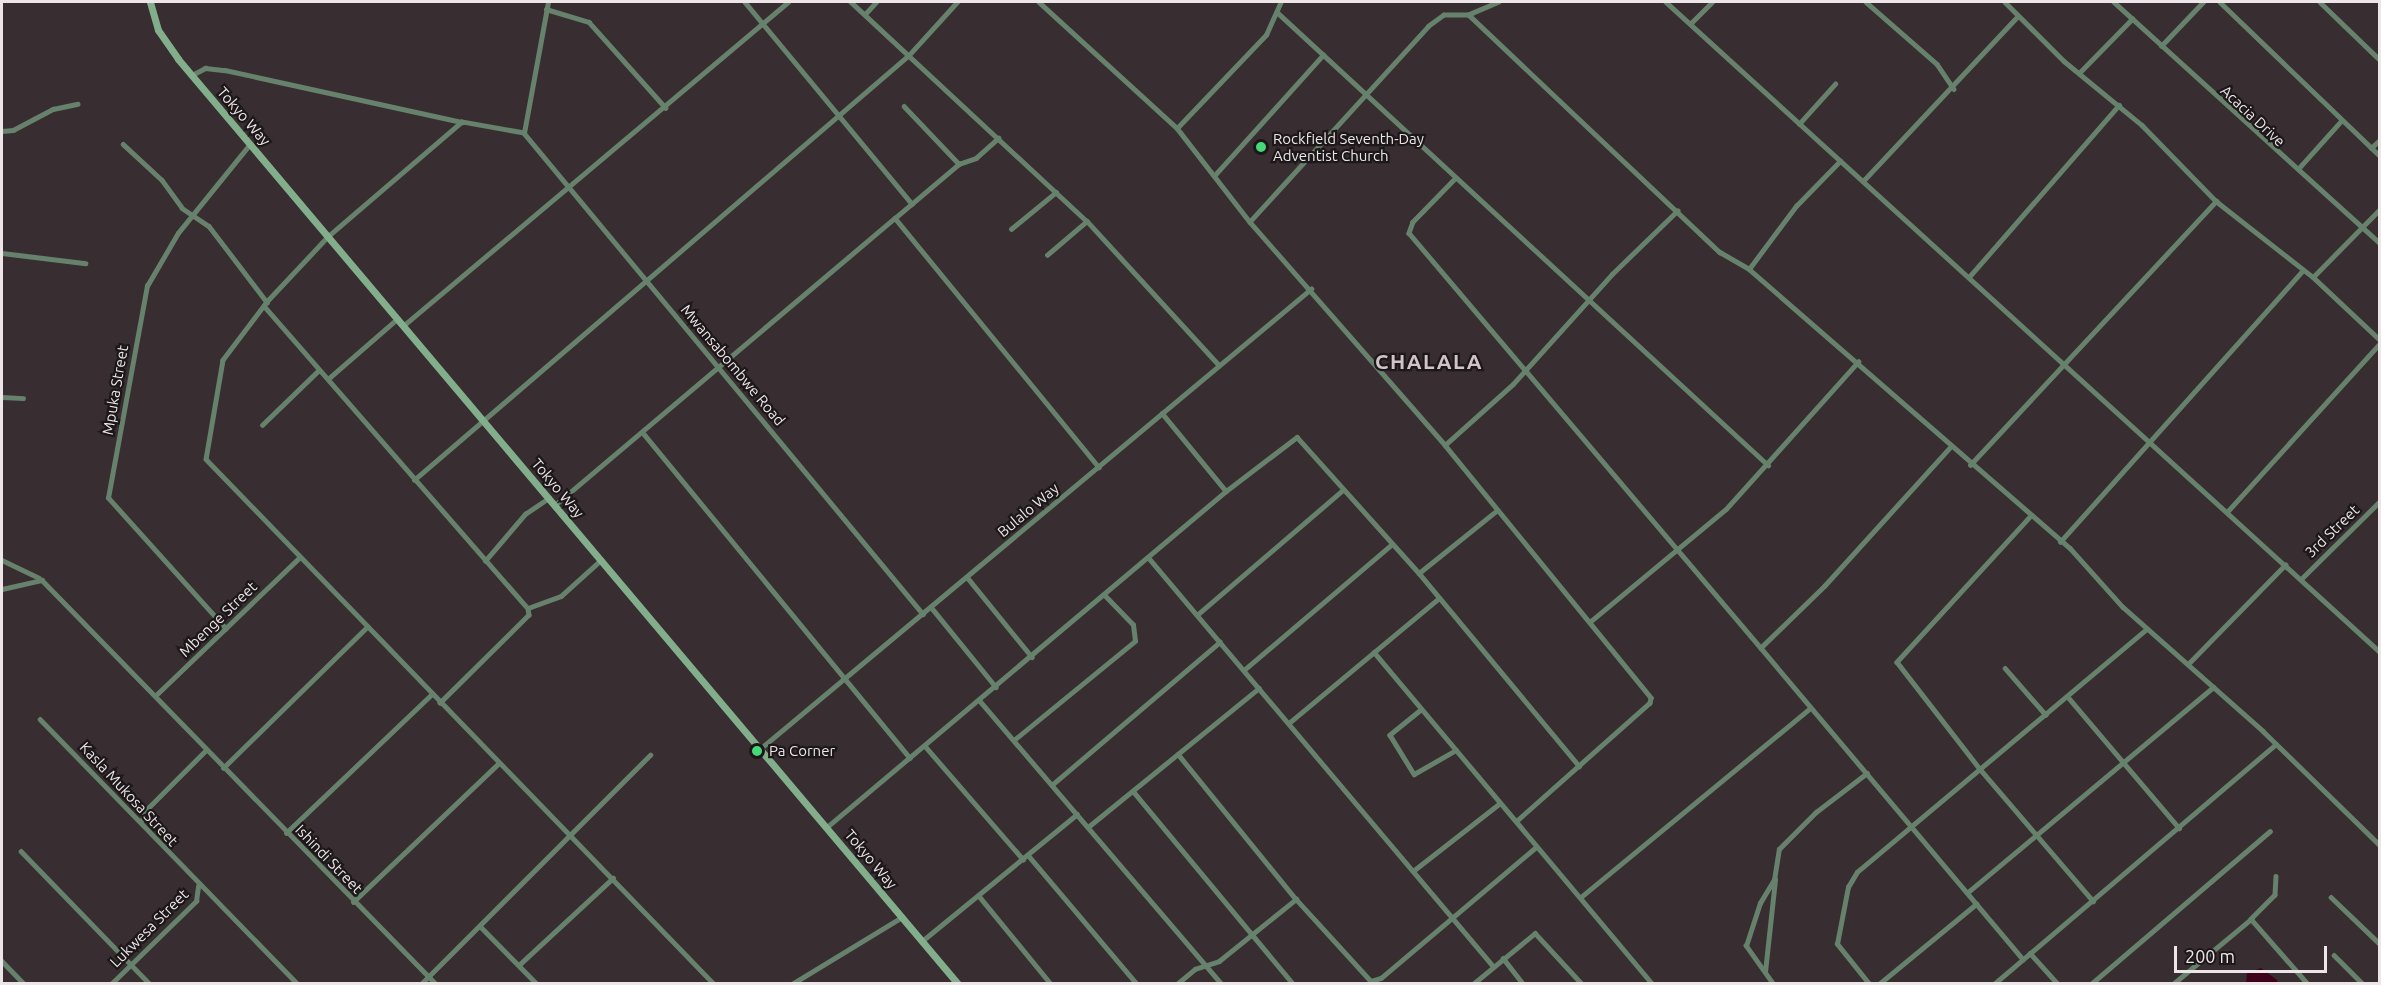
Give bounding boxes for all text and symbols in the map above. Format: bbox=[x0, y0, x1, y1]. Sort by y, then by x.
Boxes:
street label: Acacia Drive bbox=[2217, 82, 2289, 150]
street label: Tokyo Way bbox=[214, 83, 274, 149]
place label: Rockfield Seventh-Day Adventist Church bbox=[1273, 129, 1424, 164]
marker: Rockfield Seventh-Day Adventist Church bbox=[1254, 140, 1268, 154]
street label: Mwansabombwe Road bbox=[677, 301, 789, 429]
street label: Mpuka Street bbox=[98, 344, 132, 436]
district label: CHALALA bbox=[1375, 348, 1483, 374]
street label: Tokyo Way bbox=[528, 455, 588, 521]
street label: Bulalo Way bbox=[994, 479, 1062, 541]
street label: 3rd Street bbox=[2301, 501, 2363, 561]
street label: Mbenge Street bbox=[175, 577, 261, 661]
street label: Kasla Mukosa Street bbox=[76, 738, 182, 850]
place label: Pa Corner bbox=[769, 742, 835, 760]
marker: Pa Corner bbox=[750, 744, 764, 758]
street label: Ishindi Street bbox=[292, 821, 366, 897]
street label: Tokyo Way bbox=[841, 826, 901, 892]
street label: Lukwesa Street bbox=[106, 885, 192, 971]
scale bar bbox=[2177, 934, 2330, 972]
text: 200 m bbox=[2185, 946, 2235, 966]

